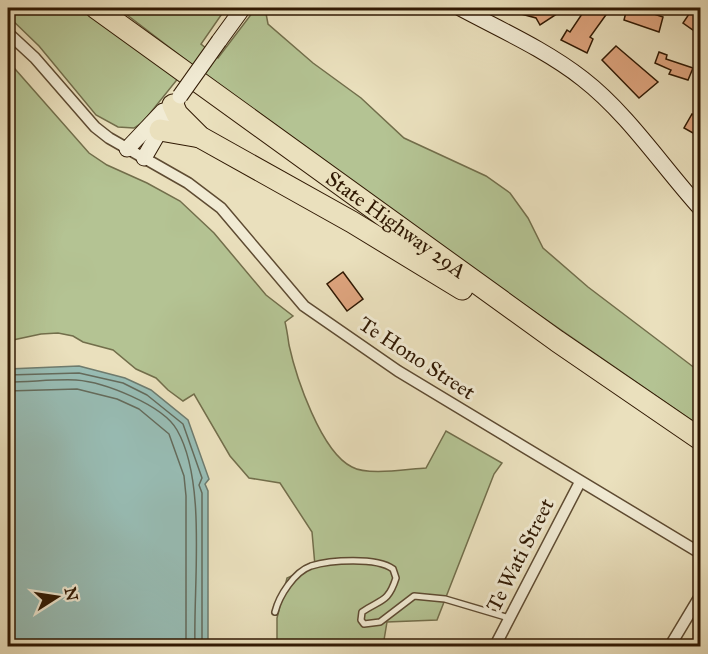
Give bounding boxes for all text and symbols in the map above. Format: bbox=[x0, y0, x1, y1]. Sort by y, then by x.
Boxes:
street label: State Highway 29A bbox=[321, 165, 471, 284]
street label: Te Hono Street bbox=[354, 311, 480, 406]
street label: Te Wati Street bbox=[480, 494, 560, 616]
north arrow bbox=[27, 567, 87, 627]
text: N bbox=[60, 585, 82, 603]

